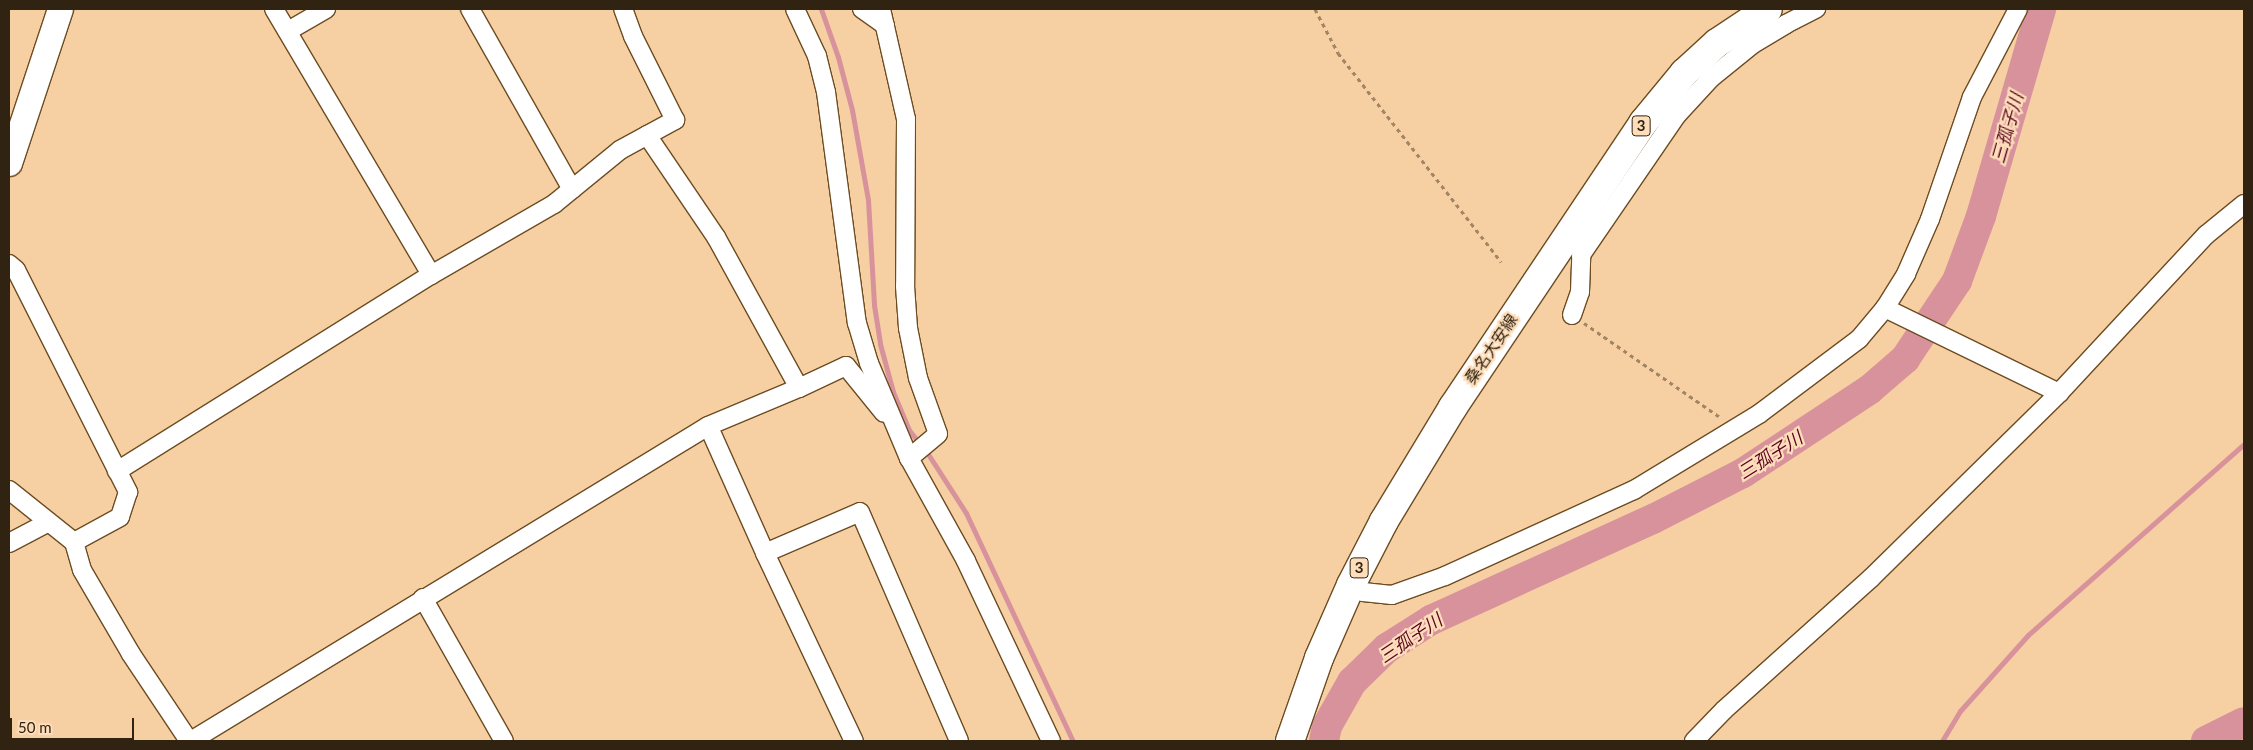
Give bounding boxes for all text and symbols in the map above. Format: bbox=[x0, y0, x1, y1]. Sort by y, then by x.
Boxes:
water label: 三孤子川 bbox=[1987, 90, 2027, 166]
road number: 3 bbox=[1631, 114, 1651, 138]
street label: 桑名大安線 bbox=[1461, 310, 1521, 388]
water label: 三孤子川 bbox=[1734, 427, 1806, 483]
road number: 3 bbox=[1349, 556, 1369, 580]
water label: 三孤子川 bbox=[1374, 609, 1446, 667]
scale bar bbox=[12, 708, 136, 740]
text: 50 m bbox=[18, 718, 52, 736]

